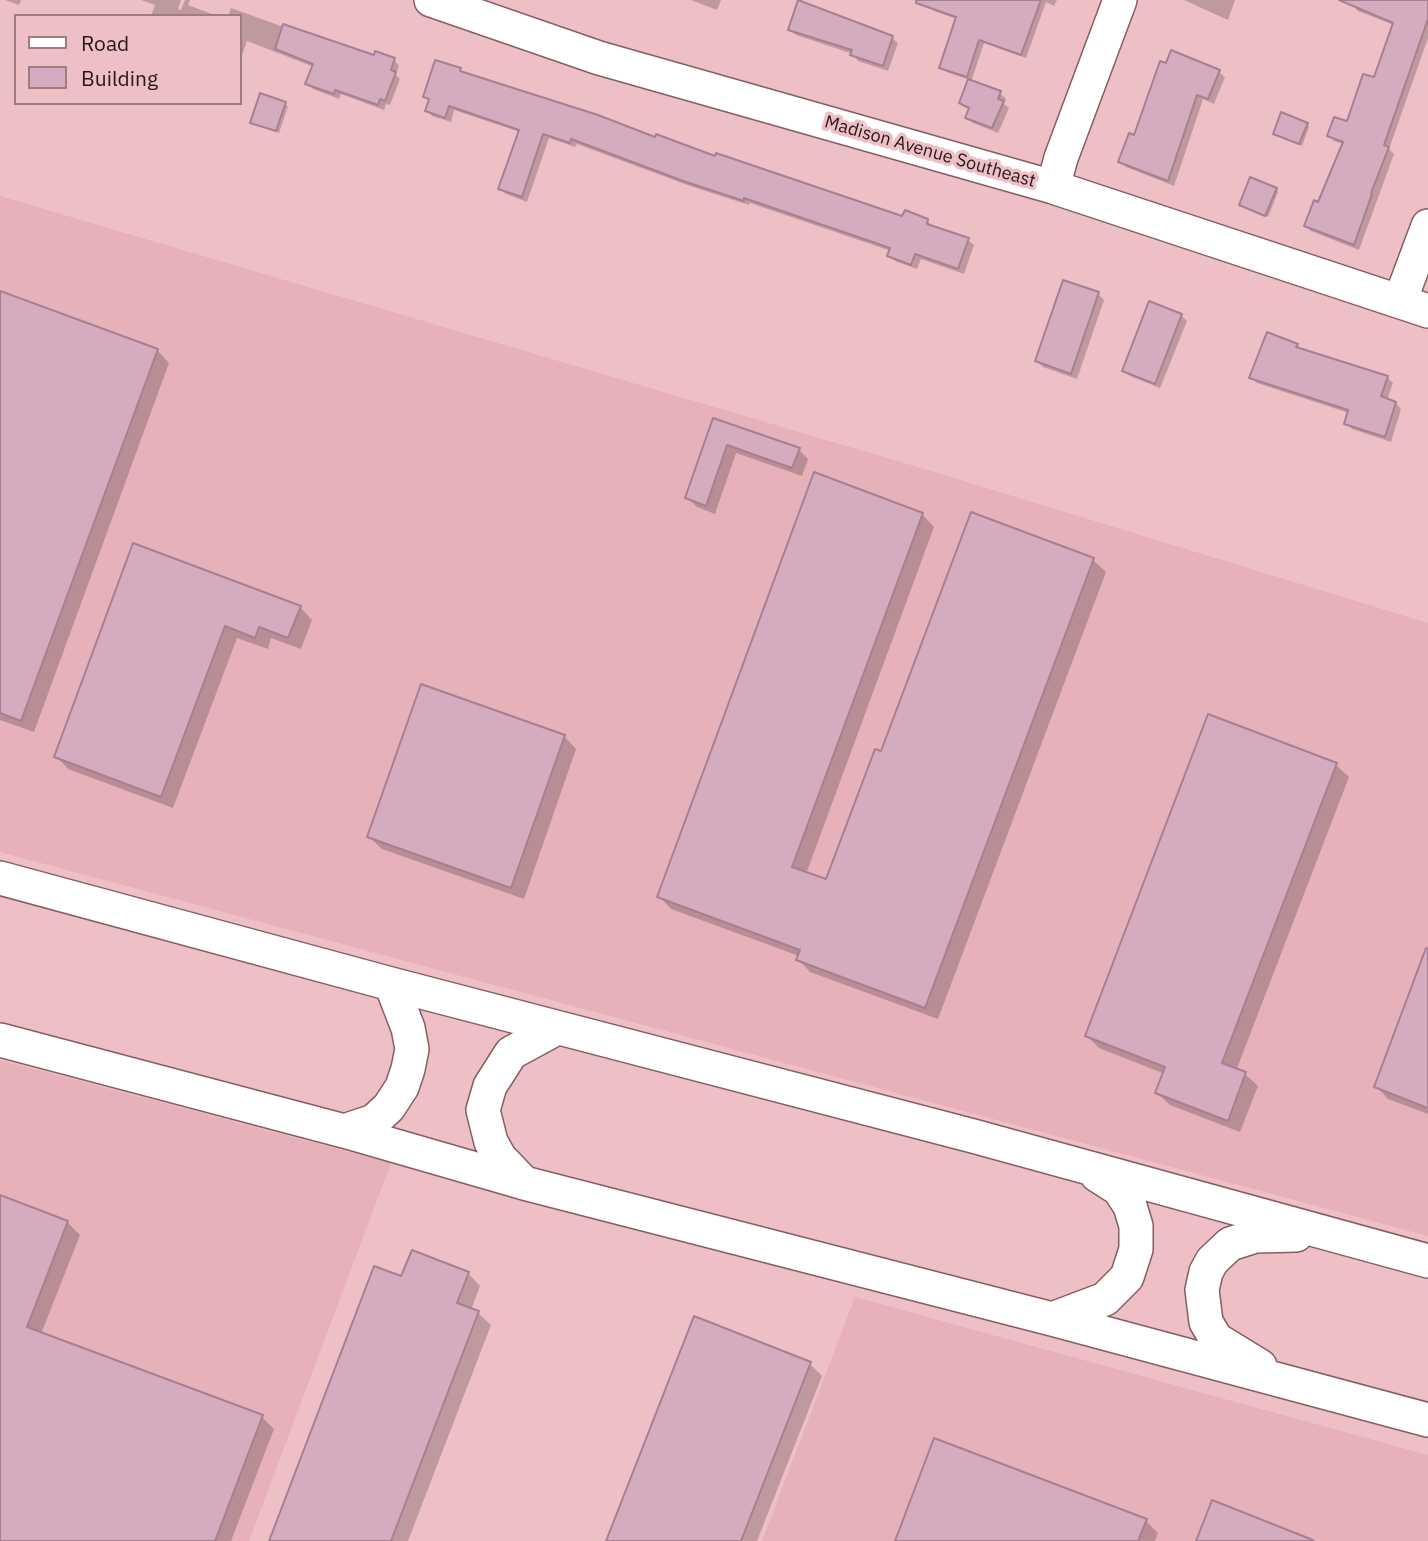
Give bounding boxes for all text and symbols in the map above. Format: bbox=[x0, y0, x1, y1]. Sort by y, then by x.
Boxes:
legend bbox=[14, 14, 242, 105]
text: Road bbox=[81, 29, 129, 57]
text: Building bbox=[81, 64, 158, 92]
street label: Madison Avenue Southeast bbox=[822, 111, 1038, 193]

